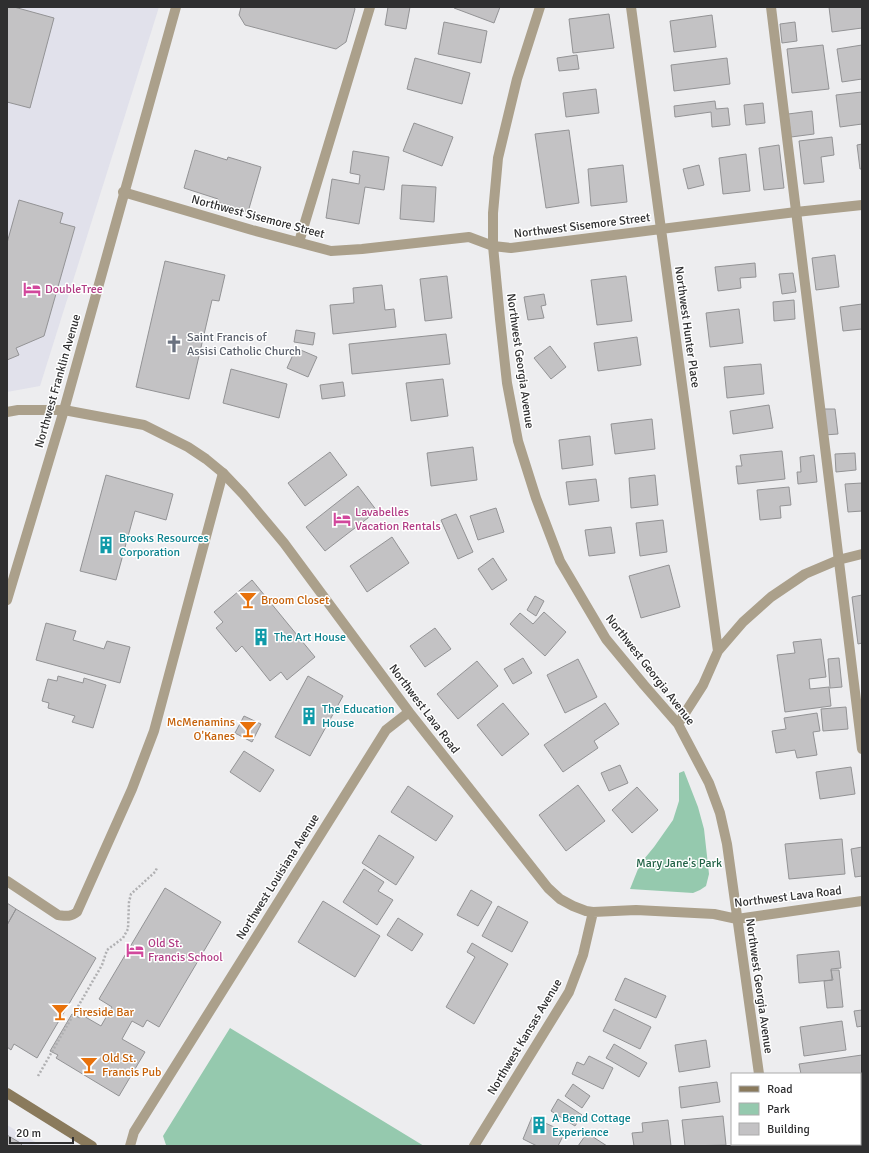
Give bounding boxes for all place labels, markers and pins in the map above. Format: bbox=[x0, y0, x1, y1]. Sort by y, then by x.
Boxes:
hotel icon: DoubleTree bbox=[22, 279, 42, 299]
place label: DoubleTree bbox=[45, 282, 103, 297]
place label: Saint Francis of Assisi Catholic Church bbox=[187, 330, 301, 359]
church icon: Saint Francis of Assisi Catholic Church bbox=[164, 334, 184, 354]
place label: Lavabelles Vacation Rentals bbox=[355, 505, 441, 534]
hotel icon: Lavabelles Vacation Rentals bbox=[332, 509, 352, 529]
place label: Brooks Resources Corporation bbox=[119, 531, 209, 560]
building icon: Brooks Resources Corporation bbox=[96, 535, 116, 555]
bar icon: Broom Closet bbox=[238, 590, 258, 610]
place label: Broom Closet bbox=[261, 593, 329, 608]
building icon: The Art House bbox=[251, 627, 271, 647]
place label: The Art House bbox=[274, 630, 346, 645]
place label: The Education House bbox=[322, 702, 395, 731]
building icon: The Education House bbox=[299, 706, 319, 726]
place label: McMenamins O'Kanes bbox=[167, 715, 235, 744]
bar icon: McMenamins O'Kanes bbox=[238, 719, 258, 739]
place label: Old St. Francis School bbox=[148, 936, 223, 965]
hotel icon: Old St. Francis School bbox=[125, 940, 145, 960]
bar icon: Fireside Bar bbox=[50, 1002, 70, 1022]
place label: Fireside Bar bbox=[73, 1005, 135, 1020]
place label: Old St. Francis Pub bbox=[102, 1051, 161, 1080]
bar icon: Old St. Francis Pub bbox=[79, 1055, 99, 1075]
place label: A Bend Cottage Experience bbox=[552, 1111, 631, 1140]
building icon: A Bend Cottage Experience bbox=[529, 1115, 549, 1135]

